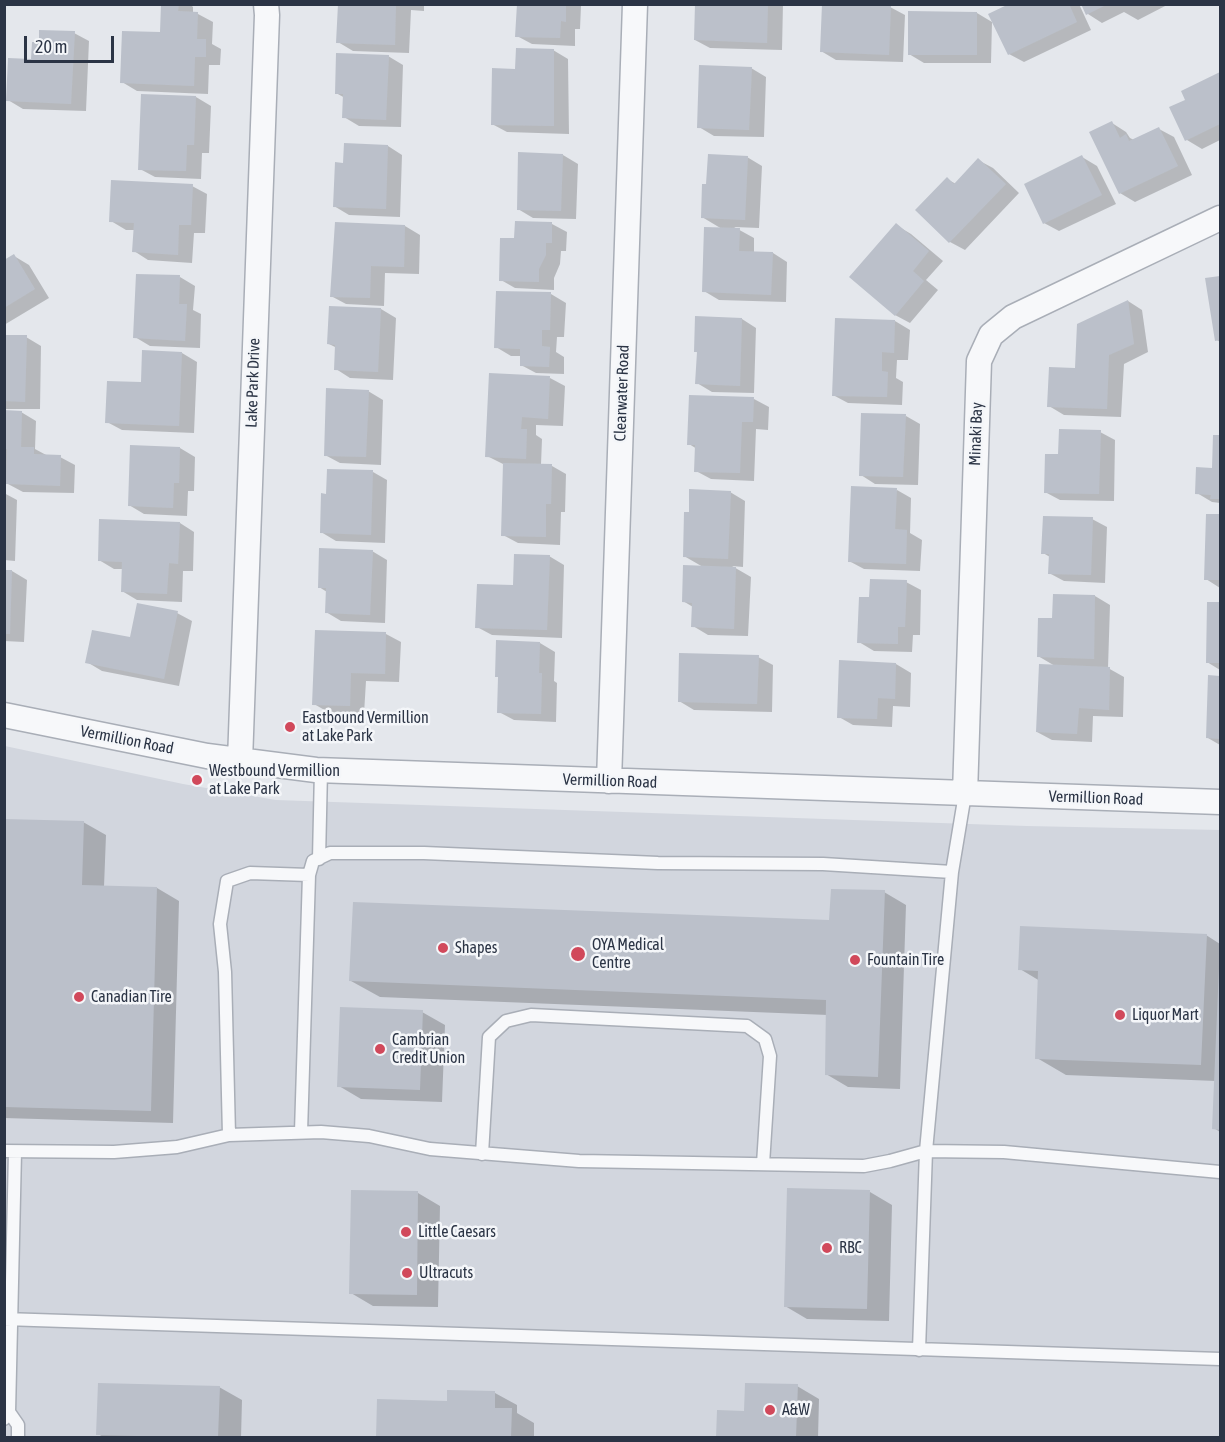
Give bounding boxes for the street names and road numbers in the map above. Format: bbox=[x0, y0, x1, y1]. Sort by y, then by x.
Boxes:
street label: Lake Park Drive bbox=[242, 338, 264, 428]
street label: Clearwater Road bbox=[611, 344, 633, 442]
street label: Minaki Bay bbox=[965, 402, 987, 466]
street label: Vermillion Road bbox=[79, 722, 175, 758]
street label: Vermillion Road bbox=[562, 770, 658, 792]
street label: Vermillion Road bbox=[1048, 787, 1144, 809]

